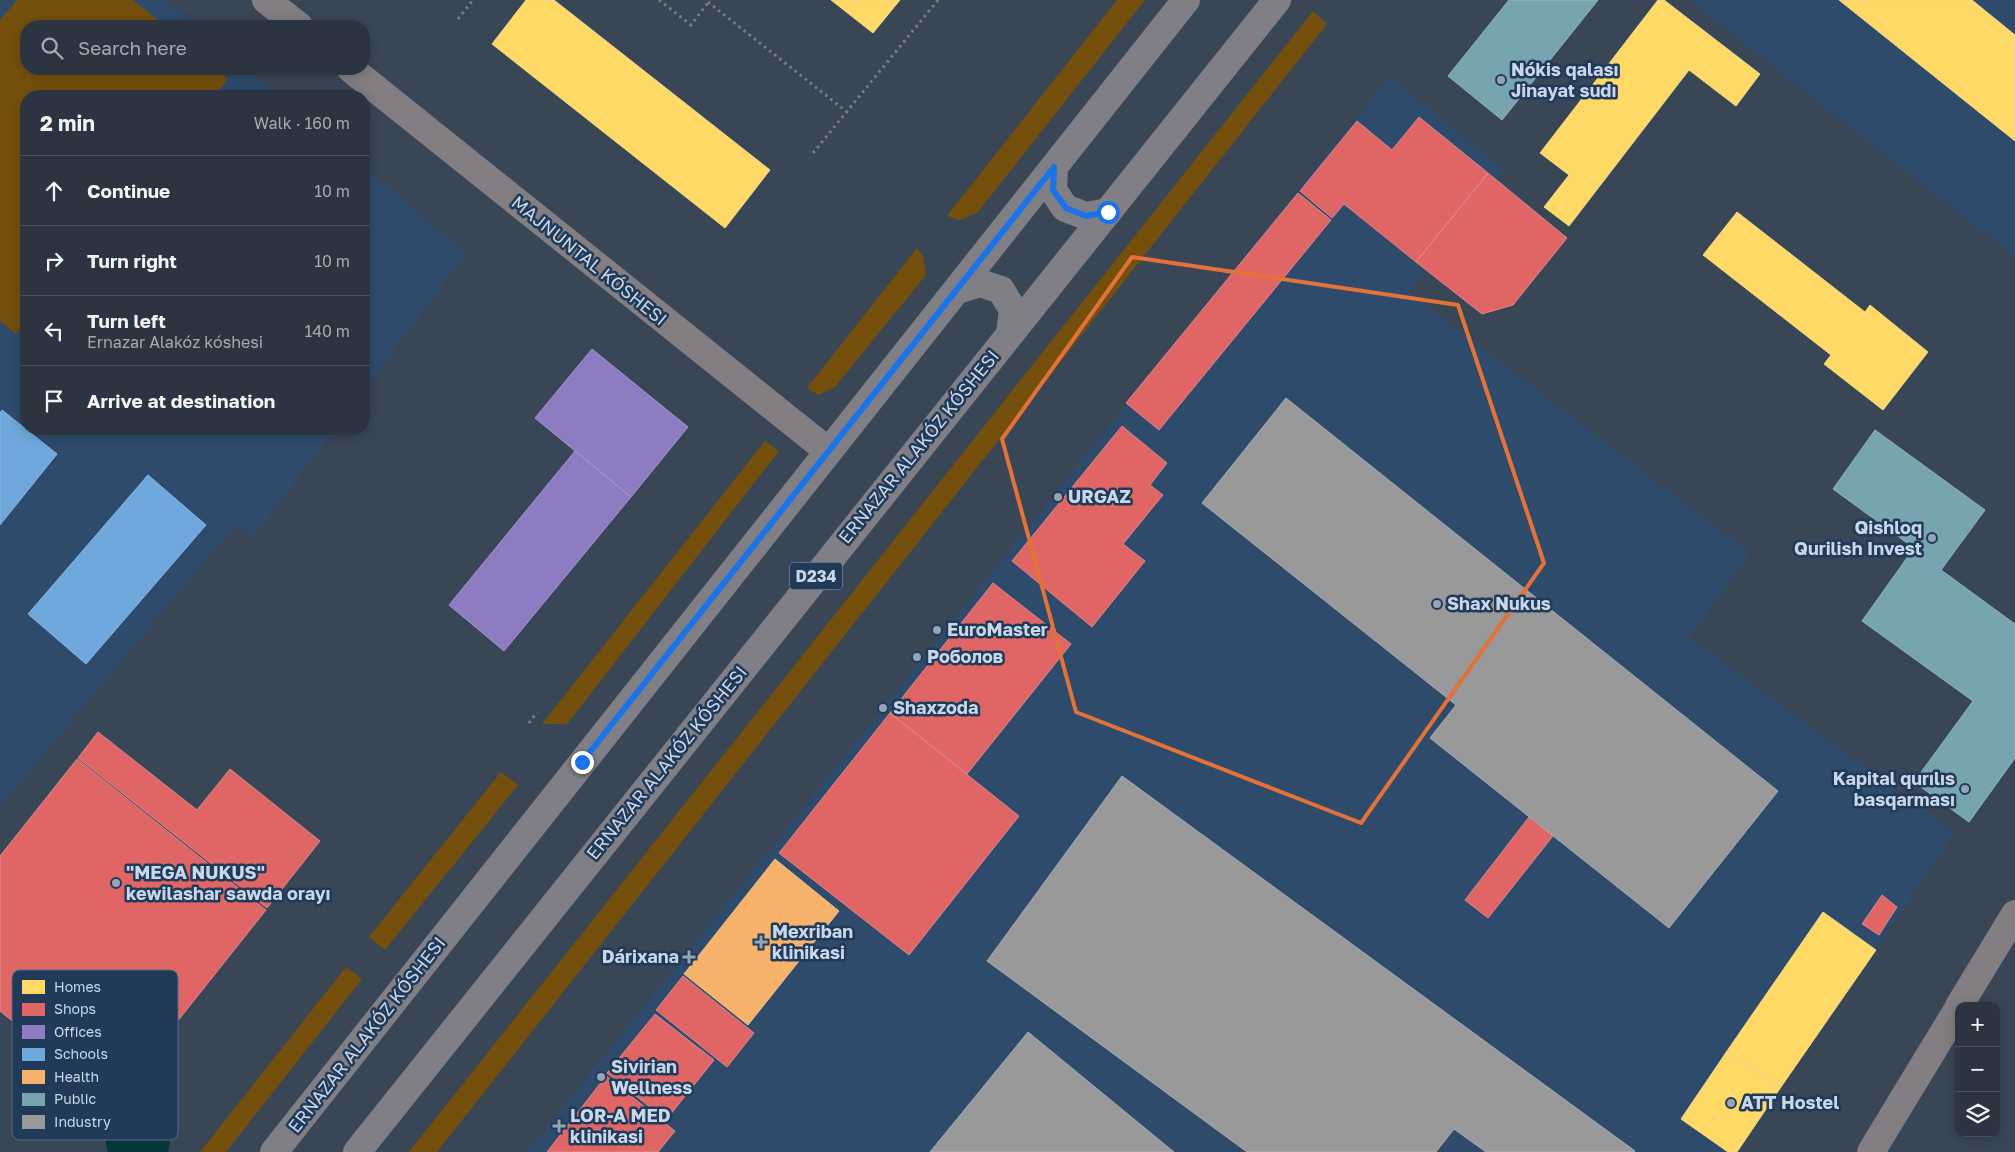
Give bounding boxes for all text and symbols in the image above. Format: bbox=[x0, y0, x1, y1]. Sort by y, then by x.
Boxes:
search box bbox=[20, 20, 370, 75]
icon: search bbox=[38, 34, 66, 62]
text: Search here bbox=[78, 36, 187, 59]
place label: Nókis qalası Jinayat sudı bbox=[1511, 58, 1618, 101]
marker: Nókis qalası Jinayat sudı bbox=[1495, 74, 1507, 86]
text: 2 min bbox=[40, 110, 95, 136]
text: Walk · 160 m bbox=[254, 113, 350, 133]
icon: ahead bbox=[40, 177, 68, 205]
text: Continue bbox=[87, 179, 170, 202]
text: 10 m bbox=[314, 181, 350, 201]
street label: MAJNUNTAL KÓSHESI bbox=[508, 191, 672, 330]
route start bbox=[1097, 201, 1120, 224]
icon: right bbox=[40, 247, 68, 275]
text: Turn right bbox=[87, 249, 177, 272]
text: 10 m bbox=[314, 251, 350, 271]
text: Turn left bbox=[87, 309, 166, 332]
icon: left bbox=[40, 317, 68, 345]
text: 140 m bbox=[304, 321, 350, 341]
text: Ernazar Alakóz kóshesi bbox=[87, 332, 263, 352]
street label: ERNAZAR ALAKÓZ KÓSHESI bbox=[833, 345, 1003, 548]
icon: arrive bbox=[40, 387, 68, 415]
text: Arrive at destination bbox=[87, 389, 275, 412]
place label: URGAZ bbox=[1068, 485, 1131, 507]
marker: URGAZ bbox=[1052, 491, 1064, 503]
place label: Qishloq Qurilish Invest bbox=[1794, 516, 1922, 559]
marker: Qishloq Qurilish Invest bbox=[1926, 532, 1938, 544]
road number: D234 bbox=[790, 562, 842, 590]
place label: Shax Nukus bbox=[1447, 592, 1551, 614]
marker: Shax Nukus bbox=[1431, 598, 1443, 610]
place label: EuroMaster bbox=[947, 618, 1048, 640]
marker: EuroMaster bbox=[931, 624, 943, 636]
place label: Роболов bbox=[927, 645, 1003, 667]
marker: Роболов bbox=[911, 651, 923, 663]
street label: ERNAZAR ALAKÓZ KÓSHESI bbox=[581, 661, 751, 864]
place label: Shaxzoda bbox=[893, 696, 978, 718]
marker: Shaxzoda bbox=[877, 702, 889, 714]
route end bbox=[571, 751, 594, 774]
place label: Kapital qurılıs basqarması bbox=[1833, 767, 1955, 810]
marker: Kapital qurılıs basqarması bbox=[1959, 783, 1971, 795]
place label: "MEGA NUKUS" kewilashar sawda orayı bbox=[126, 861, 331, 904]
marker: "MEGA NUKUS" kewilashar sawda orayı bbox=[110, 877, 122, 889]
place label: Mexriban klinikasi bbox=[772, 920, 853, 963]
street label: ERNAZAR ALAKÓZ KÓSHESI bbox=[283, 932, 450, 1137]
marker: Mexriban klinikasi bbox=[754, 935, 768, 949]
place label: Dárixana bbox=[602, 945, 679, 967]
marker: Dárixana bbox=[683, 951, 695, 963]
legend bbox=[12, 970, 178, 1140]
text: Homes bbox=[54, 978, 101, 995]
text: Shops bbox=[54, 1000, 96, 1017]
map controls bbox=[1955, 1002, 2000, 1137]
button: + bbox=[1955, 1002, 2000, 1047]
text: Offices bbox=[54, 1023, 102, 1040]
text: Schools bbox=[54, 1045, 108, 1062]
button: − bbox=[1955, 1047, 2000, 1092]
place label: Sivirian Wellness bbox=[611, 1055, 692, 1098]
text: Health bbox=[54, 1068, 99, 1085]
marker: Sivirian Wellness bbox=[595, 1071, 607, 1083]
text: Public bbox=[54, 1090, 96, 1107]
place label: ATT Hostel bbox=[1741, 1091, 1839, 1113]
button: layers bbox=[1955, 1092, 2000, 1137]
marker: ATT Hostel bbox=[1725, 1097, 1737, 1109]
place label: LOR-A MED klinikasi bbox=[570, 1104, 671, 1147]
text: Industry bbox=[54, 1113, 111, 1130]
marker: LOR-A MED klinikasi bbox=[552, 1119, 566, 1133]

